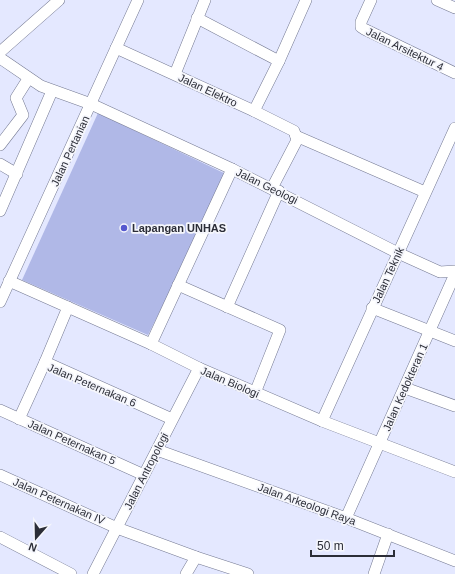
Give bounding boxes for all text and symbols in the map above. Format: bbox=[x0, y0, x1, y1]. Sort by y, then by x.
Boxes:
street label: Jalan Arsitektur 4 bbox=[364, 25, 446, 73]
street label: Jalan Elektro bbox=[177, 71, 239, 109]
street label: Jalan Pertanian bbox=[48, 114, 92, 188]
street label: Jalan Geologi bbox=[234, 166, 300, 206]
place label: Lapangan UNHAS bbox=[132, 222, 226, 234]
marker: Lapangan UNHAS bbox=[119, 223, 129, 233]
street label: Jalan Teknik bbox=[370, 245, 406, 305]
street label: Jalan Kedokteran 1 bbox=[380, 341, 430, 433]
street label: Jalan Peternakan 6 bbox=[46, 361, 138, 409]
street label: Jalan Biologi bbox=[199, 364, 261, 400]
street label: Jalan Peternakan 5 bbox=[26, 417, 118, 467]
street label: Jalan Antropologi bbox=[121, 431, 171, 511]
street label: Jalan Peternakan IV bbox=[11, 475, 107, 527]
street label: Jalan Arkeologi Raya bbox=[256, 481, 358, 528]
north arrow bbox=[16, 518, 56, 558]
scale bar bbox=[311, 532, 394, 558]
text: 50 m bbox=[317, 539, 344, 553]
text: N bbox=[27, 540, 38, 554]

